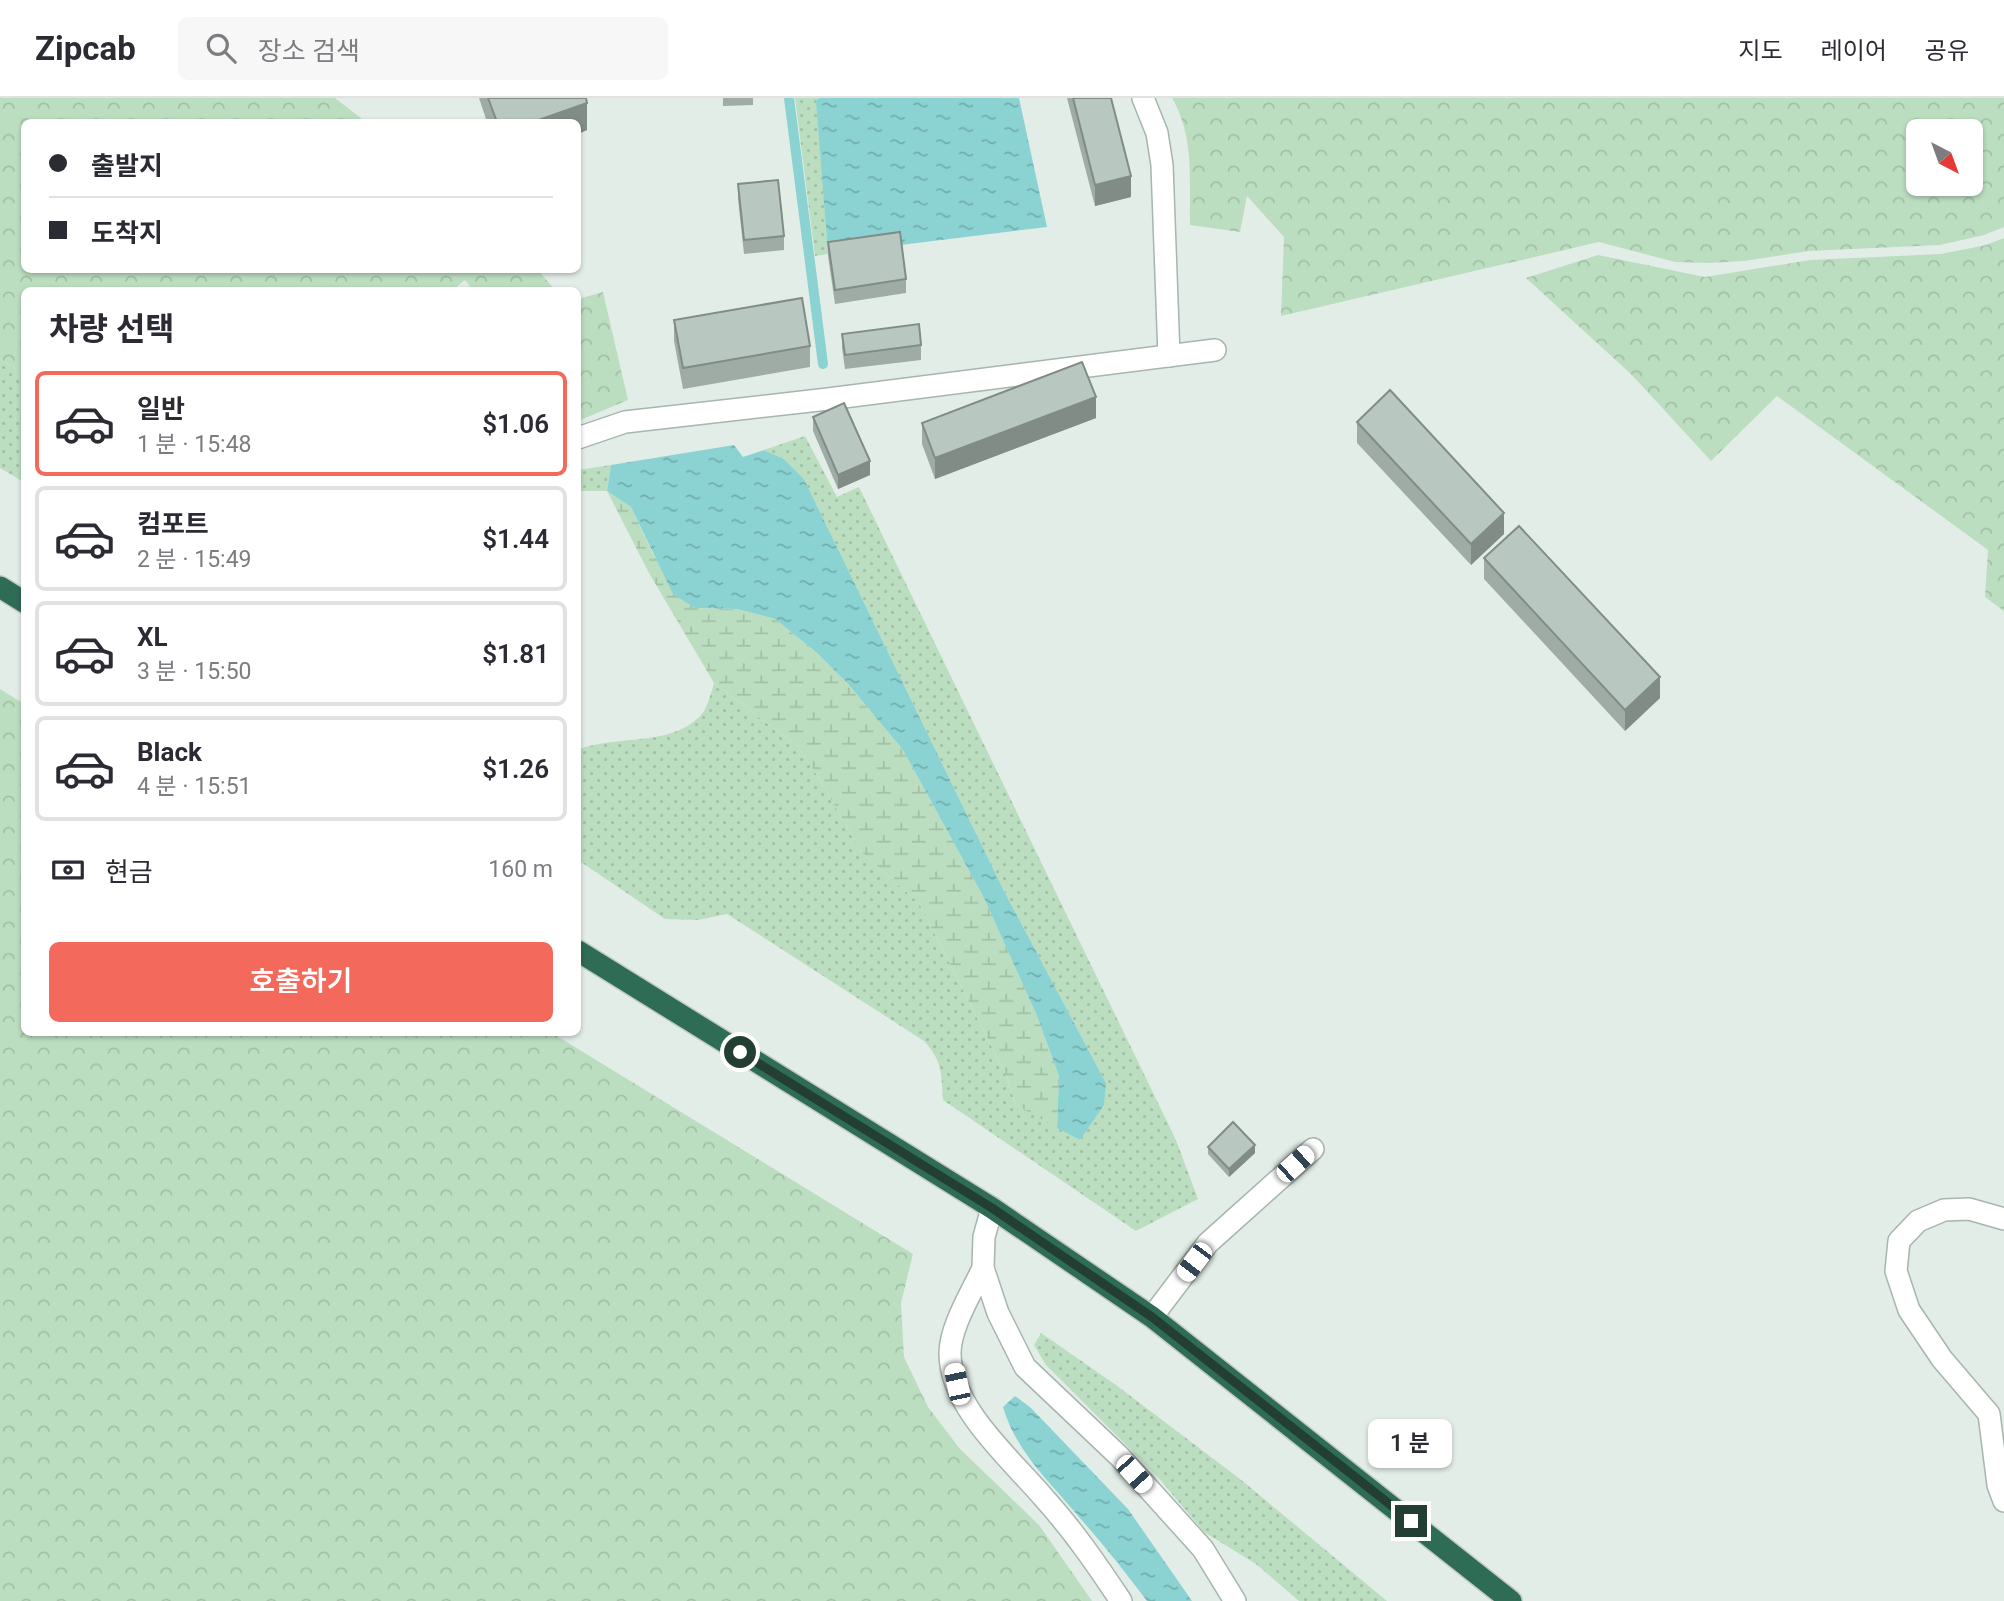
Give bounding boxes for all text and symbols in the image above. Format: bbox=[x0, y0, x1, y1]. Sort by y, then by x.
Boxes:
search box bbox=[178, 17, 668, 80]
text: Zipcab bbox=[35, 29, 136, 68]
icon: search bbox=[202, 29, 240, 67]
text: 장소 검색 bbox=[258, 36, 360, 66]
text: 지도 bbox=[1738, 37, 1783, 65]
text: 레이어 bbox=[1821, 37, 1887, 65]
text: 공유 bbox=[1925, 37, 1969, 65]
north arrow bbox=[1906, 119, 1983, 196]
map controls bbox=[1906, 119, 1983, 196]
text: 출발지 bbox=[91, 151, 163, 181]
text: 도착지 bbox=[91, 218, 163, 248]
text: 차량 선택 bbox=[49, 310, 175, 348]
icon: car bbox=[53, 392, 116, 455]
text: 일반 bbox=[137, 394, 185, 424]
text: $1.06 bbox=[482, 409, 549, 439]
text: 1 분 · 15:48 bbox=[137, 431, 252, 458]
icon: car bbox=[53, 507, 116, 570]
text: 컴포트 bbox=[137, 509, 209, 539]
text: $1.44 bbox=[482, 524, 549, 554]
text: 2 분 · 15:49 bbox=[137, 546, 252, 573]
icon: car bbox=[53, 622, 116, 685]
text: XL bbox=[137, 622, 168, 652]
text: $1.81 bbox=[482, 639, 549, 669]
text: 3 분 · 15:50 bbox=[137, 658, 252, 685]
icon: car bbox=[53, 737, 116, 800]
text: Black bbox=[137, 737, 202, 767]
text: $1.26 bbox=[482, 754, 549, 784]
text: 4 분 · 15:51 bbox=[137, 773, 252, 800]
icon: cash bbox=[49, 851, 87, 889]
text: 160 m bbox=[488, 856, 553, 883]
text: 현금 bbox=[105, 857, 153, 887]
button: 호출하기 bbox=[49, 942, 553, 1022]
route start bbox=[724, 1036, 756, 1068]
car bbox=[1273, 1142, 1318, 1186]
car bbox=[1173, 1239, 1216, 1285]
car bbox=[943, 1361, 972, 1407]
callout: 1 분 bbox=[1369, 1420, 1453, 1468]
text: 1 분 bbox=[1390, 1430, 1430, 1457]
car bbox=[1113, 1451, 1156, 1497]
route end bbox=[1395, 1505, 1427, 1537]

